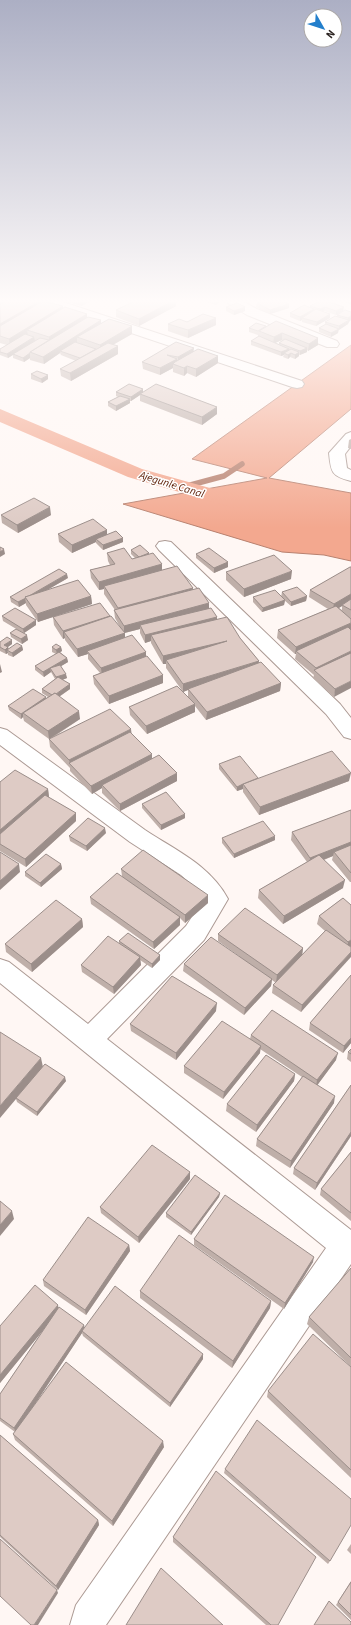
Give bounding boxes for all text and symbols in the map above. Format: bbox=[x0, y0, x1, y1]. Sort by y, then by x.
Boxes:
north arrow bbox=[303, 8, 343, 48]
text: N bbox=[322, 26, 339, 42]
water label: Ajegunle Canal bbox=[137, 467, 206, 502]

